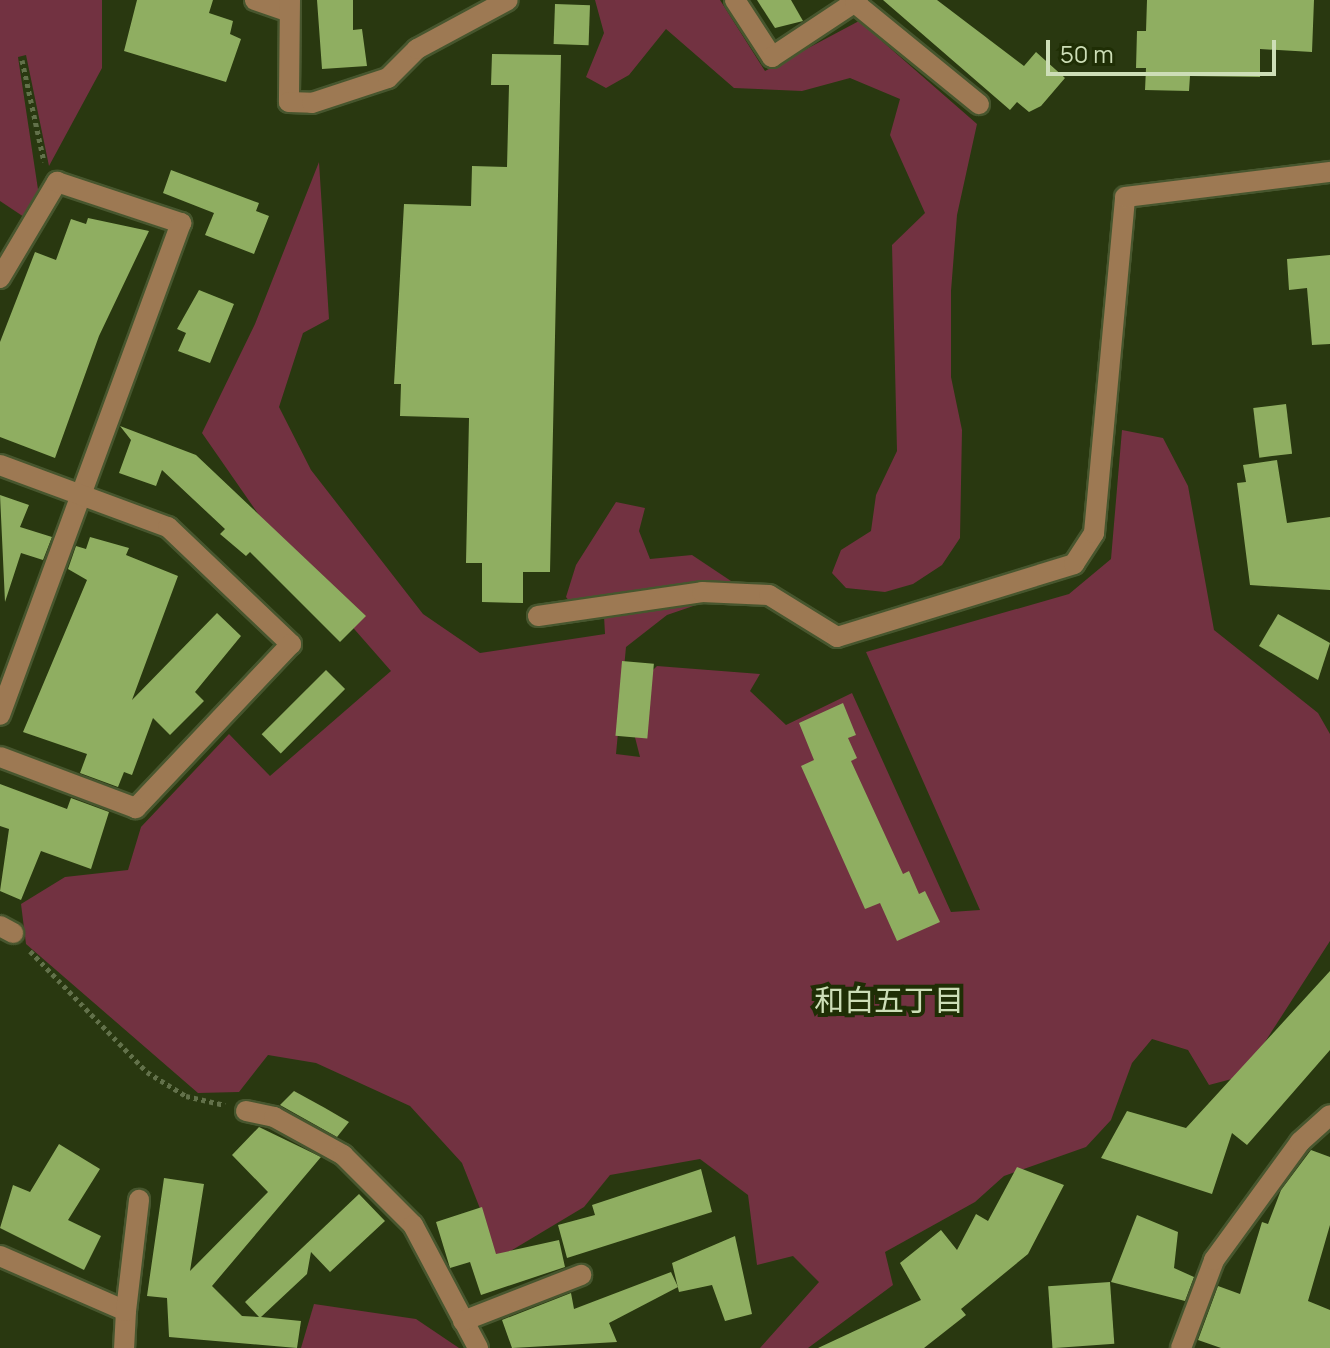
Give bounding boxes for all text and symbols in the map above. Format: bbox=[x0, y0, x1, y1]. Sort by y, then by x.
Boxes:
scale bar bbox=[1050, 24, 1280, 74]
text: 50 m bbox=[1060, 37, 1114, 70]
district label: 和白五丁目 bbox=[814, 982, 964, 1018]

